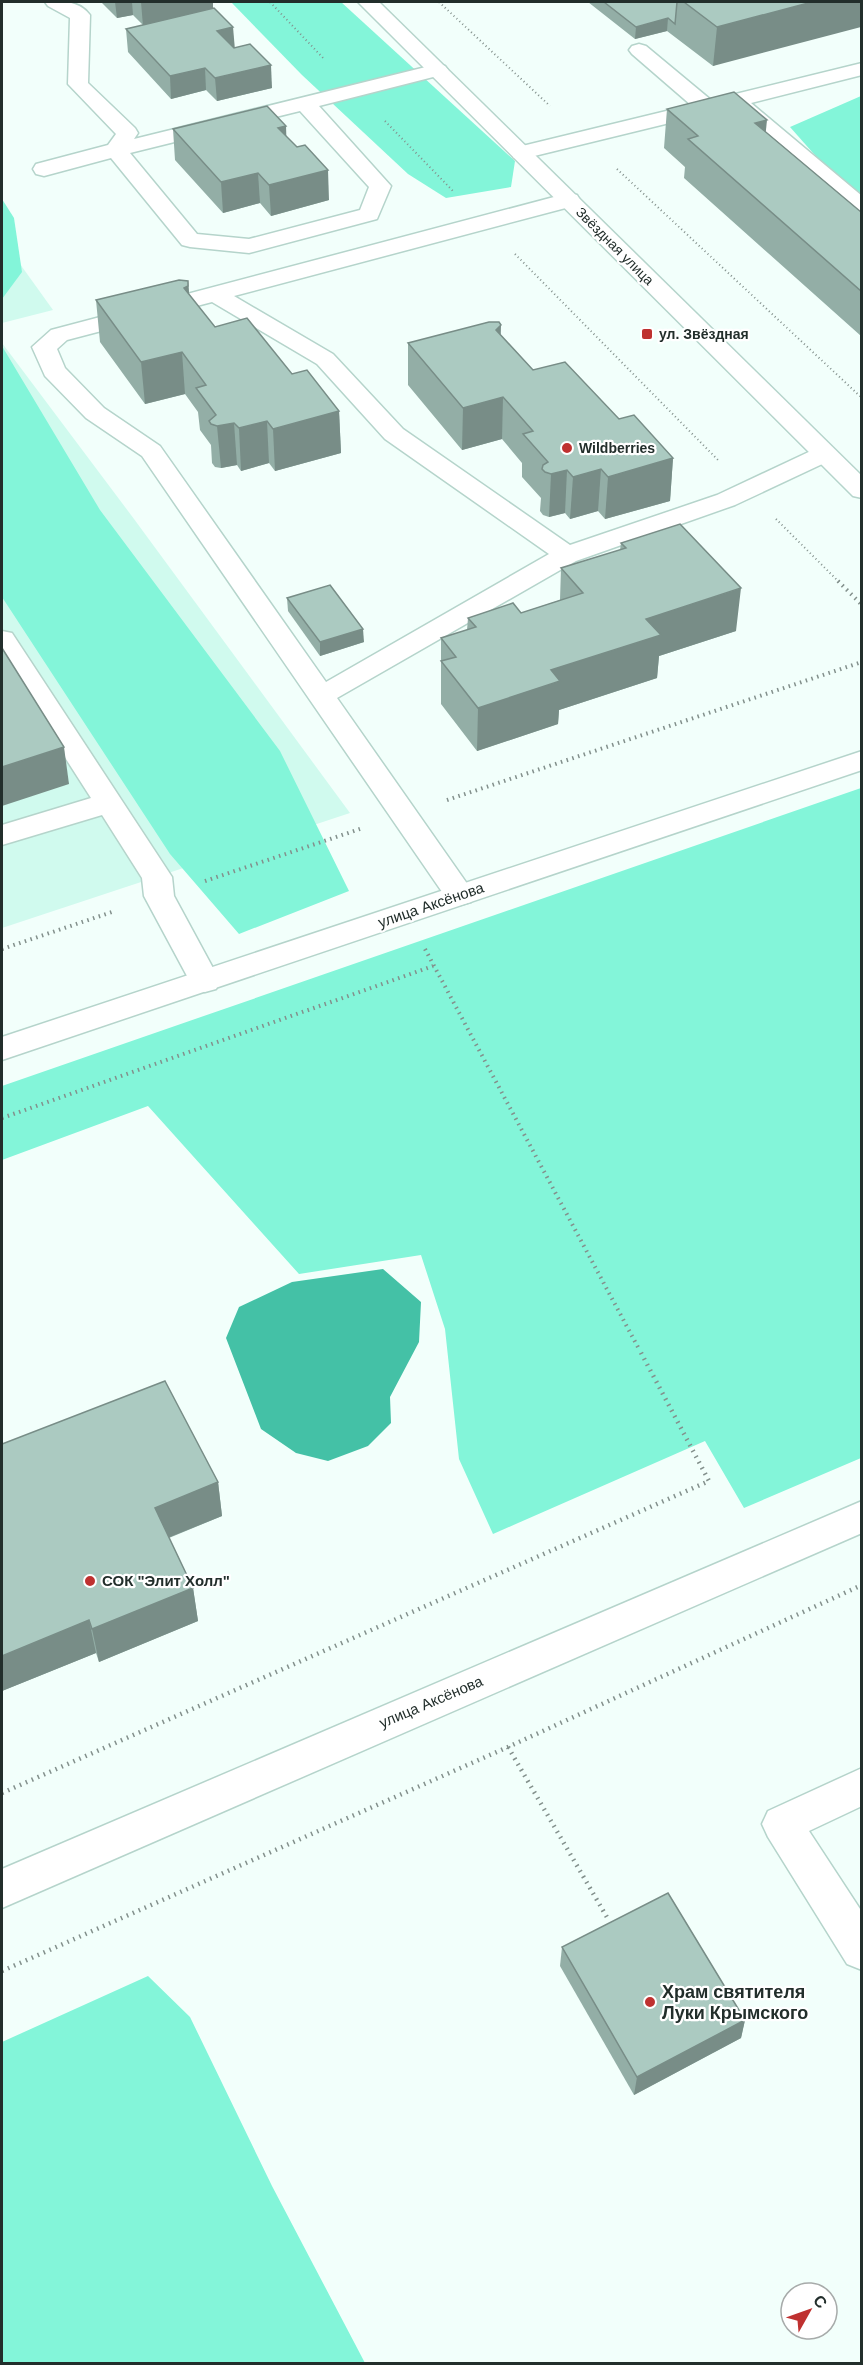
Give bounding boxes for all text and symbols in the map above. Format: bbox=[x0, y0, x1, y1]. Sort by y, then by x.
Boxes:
street label: Звёздная улица bbox=[573, 204, 657, 288]
place label: ул. Звёздная bbox=[659, 326, 749, 342]
marker: ул. Звёздная bbox=[640, 327, 654, 341]
place label: Wildberries bbox=[579, 440, 655, 456]
marker: Wildberries bbox=[560, 441, 574, 455]
street label: улица Аксёнова bbox=[376, 878, 487, 931]
place label: СОК "Элит Холл" bbox=[102, 1572, 230, 1589]
marker: СОК "Элит Холл" bbox=[83, 1574, 97, 1588]
street label: улица Аксёнова bbox=[377, 1672, 486, 1731]
place label: Храм святителя Луки Крымского bbox=[662, 1982, 808, 2023]
marker: Храм святителя Луки Крымского bbox=[643, 1995, 657, 2009]
north arrow bbox=[779, 2281, 839, 2341]
text: С bbox=[810, 2292, 831, 2312]

